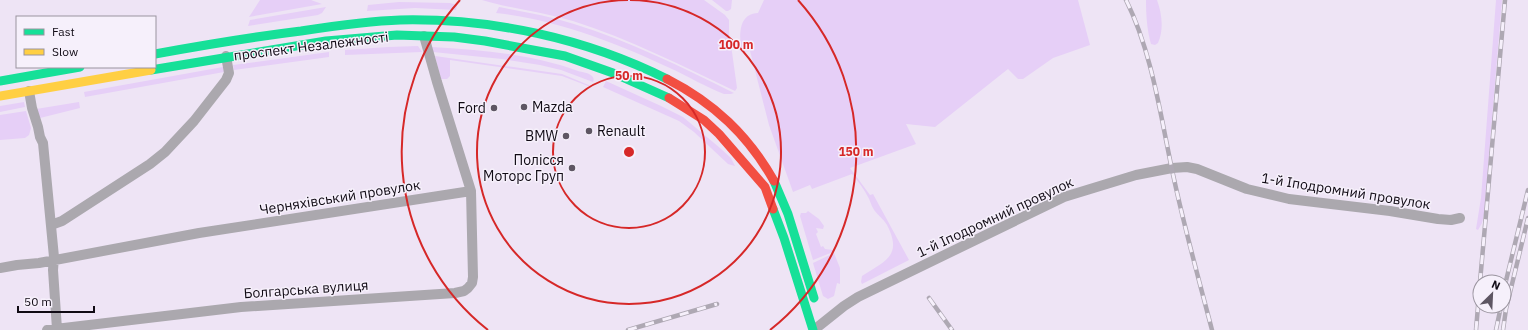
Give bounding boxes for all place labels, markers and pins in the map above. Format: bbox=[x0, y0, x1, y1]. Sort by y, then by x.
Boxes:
place label: Mazda bbox=[532, 98, 573, 116]
place label: Ford bbox=[458, 99, 486, 117]
marker: Mazda bbox=[519, 102, 529, 112]
marker: Ford bbox=[489, 103, 499, 113]
place label: Renault bbox=[597, 122, 646, 140]
marker: Renault bbox=[584, 126, 594, 136]
place label: BMW bbox=[525, 127, 559, 145]
marker: BMW bbox=[561, 131, 571, 141]
centre of rings bbox=[622, 145, 636, 159]
place label: Полісся Моторс Груп bbox=[483, 151, 564, 185]
marker: Полісся Моторс Груп bbox=[567, 163, 577, 173]

